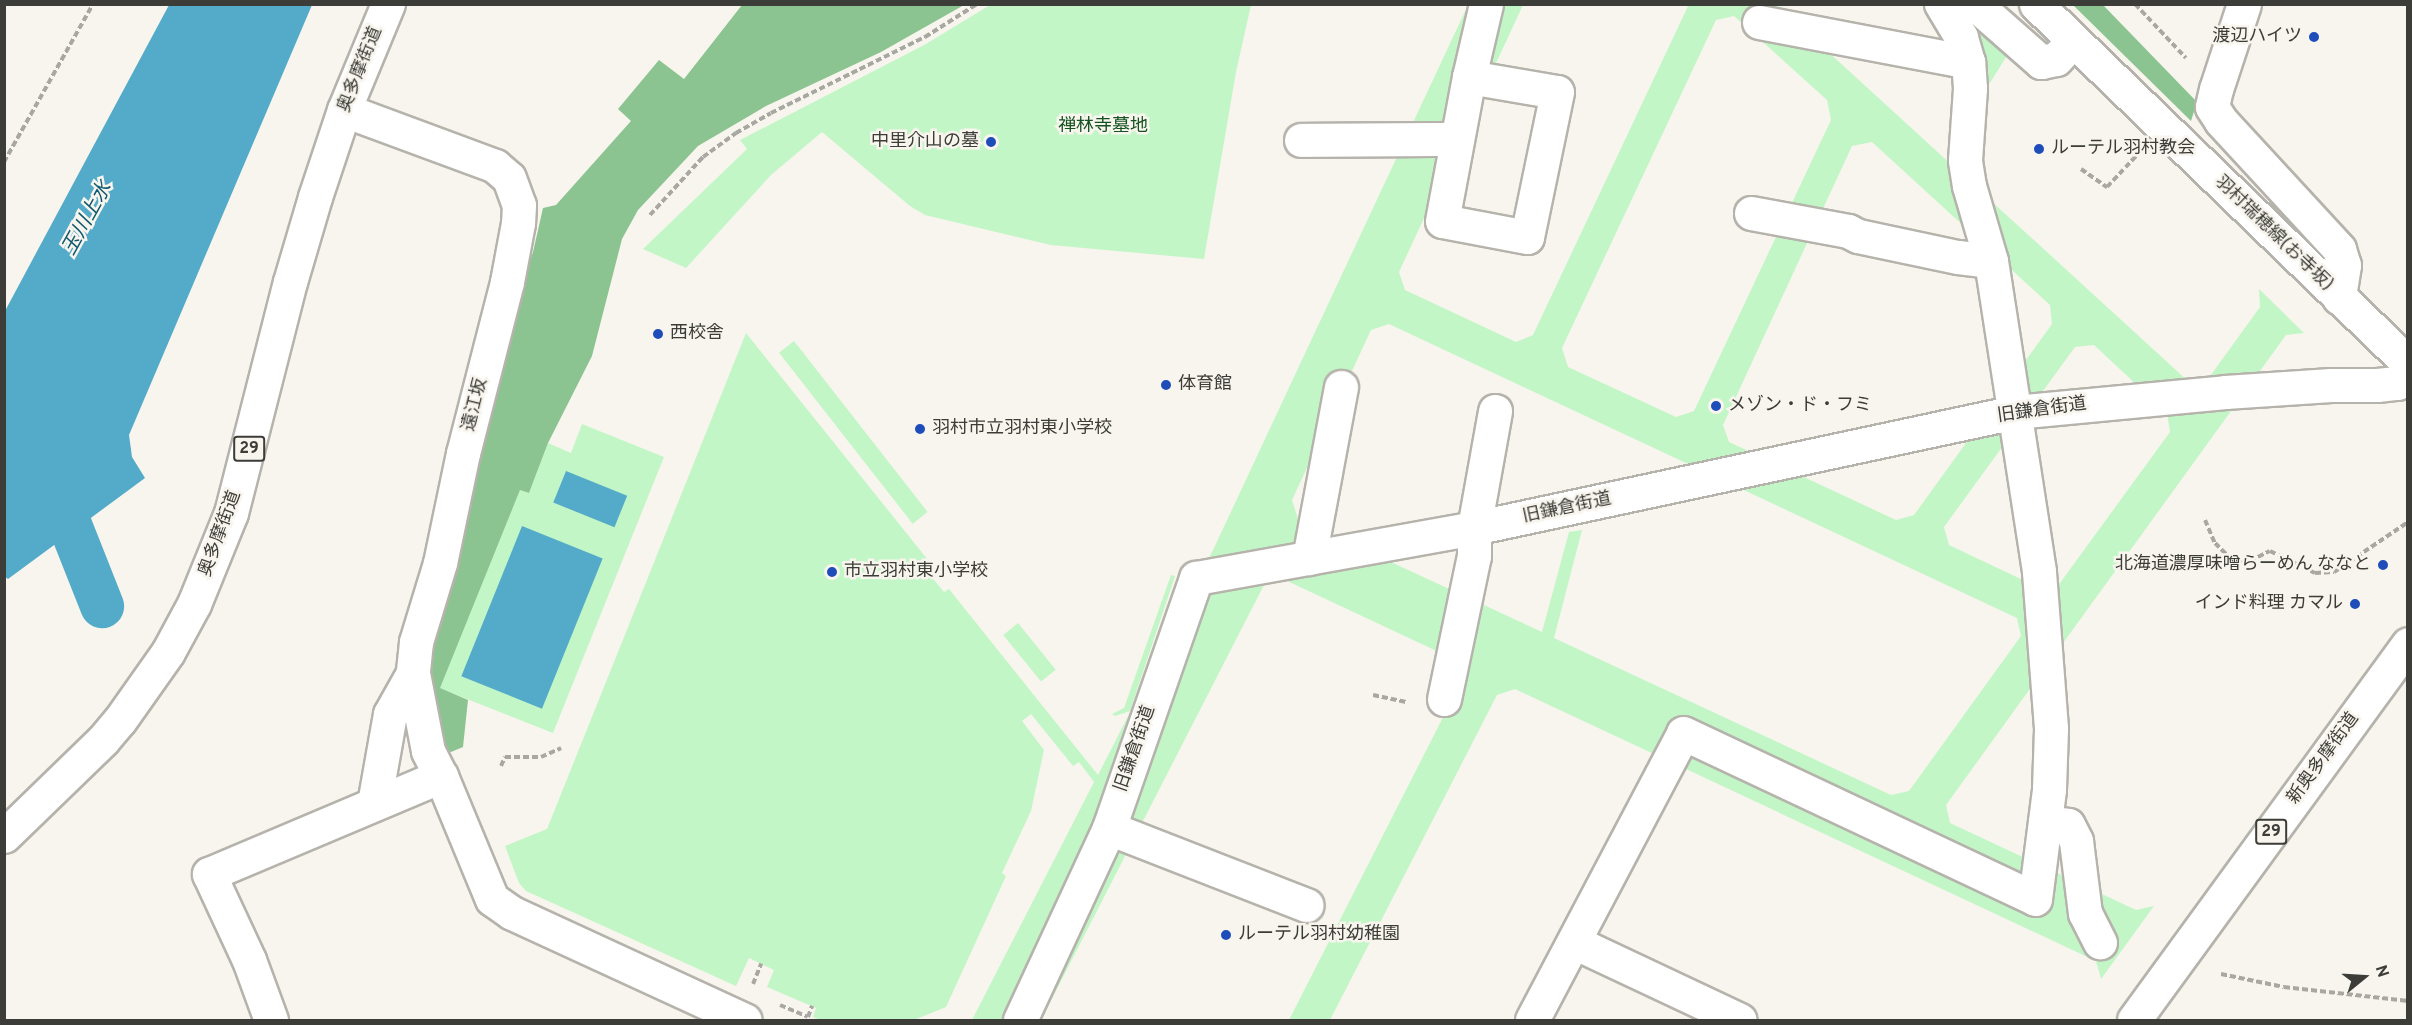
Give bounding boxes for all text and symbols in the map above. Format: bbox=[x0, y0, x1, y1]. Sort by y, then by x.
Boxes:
street label: 奥多摩街道 bbox=[334, 24, 388, 116]
place label: 渡辺ハイツ bbox=[2212, 26, 2302, 48]
marker: 渡辺ハイツ bbox=[2307, 30, 2321, 44]
park label: 禅林寺墓地 bbox=[1058, 116, 1148, 138]
place label: 中里介山の墓 bbox=[871, 131, 979, 153]
marker: 中里介山の墓 bbox=[984, 135, 998, 149]
place label: ルーテル羽村教会 bbox=[2051, 138, 2195, 160]
marker: ルーテル羽村教会 bbox=[2032, 142, 2046, 156]
street label: 羽村瑞穂線(お寺坂) bbox=[2209, 172, 2337, 296]
water label: 玉川上水 bbox=[58, 178, 118, 260]
place label: 西校舎 bbox=[670, 323, 724, 345]
marker: 西校舎 bbox=[651, 327, 665, 341]
place label: 体育館 bbox=[1178, 374, 1232, 396]
street label: 遠江坂 bbox=[459, 376, 493, 434]
marker: 体育館 bbox=[1159, 378, 1173, 392]
street label: 旧鎌倉街道 bbox=[1996, 394, 2088, 428]
place label: メゾン・ド・フミ bbox=[1728, 395, 1872, 417]
marker: メゾン・ド・フミ bbox=[1709, 399, 1723, 413]
place label: 羽村市立羽村東小学校 bbox=[932, 418, 1112, 440]
marker: 羽村市立羽村東小学校 bbox=[913, 422, 927, 436]
road number: 29 bbox=[232, 436, 266, 462]
street label: 奥多摩街道 bbox=[195, 488, 247, 580]
street label: 旧鎌倉街道 bbox=[1521, 489, 1613, 529]
place label: 北海道濃厚味噌らーめん ななと bbox=[2115, 554, 2371, 576]
marker: 北海道濃厚味噌らーめん ななと bbox=[2376, 558, 2390, 572]
place label: 市立羽村東小学校 bbox=[844, 561, 988, 583]
marker: 市立羽村東小学校 bbox=[825, 565, 839, 579]
place label: インド料理 カマル bbox=[2195, 593, 2343, 615]
marker: インド料理 カマル bbox=[2348, 597, 2362, 611]
street label: 旧鎌倉街道 bbox=[1111, 703, 1161, 795]
street label: 新奥多摩街道 bbox=[2284, 709, 2364, 809]
road number: 29 bbox=[2254, 819, 2288, 845]
place label: ルーテル羽村幼稚園 bbox=[1238, 924, 1400, 946]
marker: ルーテル羽村幼稚園 bbox=[1219, 928, 1233, 942]
north arrow bbox=[2334, 947, 2394, 1007]
text: N bbox=[2370, 963, 2392, 980]

